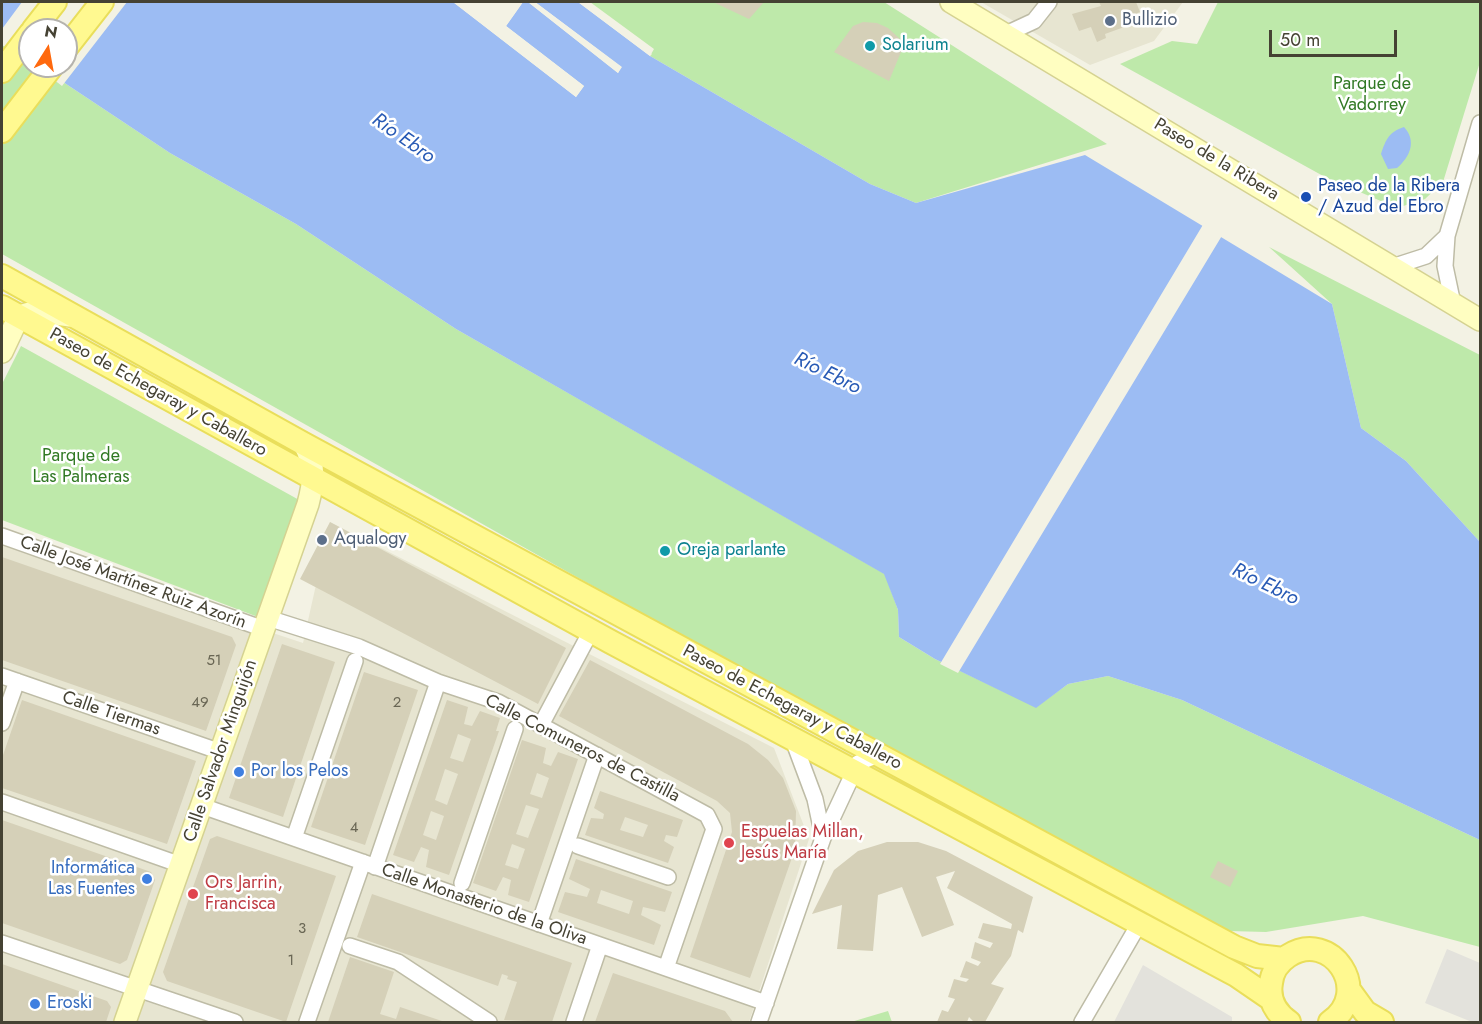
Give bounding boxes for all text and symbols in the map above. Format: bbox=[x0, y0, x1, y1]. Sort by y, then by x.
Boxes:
place label: Bullizio bbox=[1122, 10, 1177, 32]
marker: Bullizio bbox=[1103, 14, 1117, 28]
north arrow bbox=[18, 18, 78, 78]
scale bar bbox=[1272, 18, 1400, 56]
text: N bbox=[43, 19, 60, 44]
text: 50 m bbox=[1280, 27, 1320, 53]
place label: Solarium bbox=[882, 35, 949, 57]
marker: Solarium bbox=[863, 39, 877, 53]
park label: Parque de Vadorrey bbox=[1333, 74, 1411, 116]
water label: Río Ebro bbox=[367, 109, 439, 169]
street label: Paseo de la Ribera bbox=[1150, 114, 1282, 206]
place label: Paseo de la Ribera / Azud del Ebro bbox=[1318, 176, 1460, 219]
marker: Paseo de la Ribera / Azud del Ebro bbox=[1299, 190, 1313, 204]
street label: Paseo de Echegaray y Caballero bbox=[45, 324, 271, 462]
water label: Río Ebro bbox=[790, 348, 864, 400]
park label: Parque de Las Palmeras bbox=[33, 446, 129, 488]
place label: Aqualogy bbox=[334, 529, 406, 551]
street label: Calle José Martínez Ruiz Azorín bbox=[17, 532, 249, 634]
marker: Aqualogy bbox=[315, 533, 329, 547]
place label: Oreja parlante bbox=[677, 540, 786, 562]
marker: Oreja parlante bbox=[658, 544, 672, 558]
water label: Río Ebro bbox=[1228, 559, 1302, 611]
street label: Paseo de Echegaray y Caballero bbox=[679, 641, 905, 775]
house number: 51 bbox=[206, 652, 222, 670]
street label: Calle Salvador Minguijón bbox=[180, 657, 262, 845]
street label: Calle Tiermas bbox=[59, 687, 163, 741]
street label: Calle Comuneros de Castilla bbox=[481, 690, 683, 808]
house number: 49 bbox=[191, 694, 209, 712]
house number: 2 bbox=[393, 694, 401, 712]
place label: Por los Pelos bbox=[251, 761, 348, 783]
marker: Por los Pelos bbox=[232, 765, 246, 779]
house number: 4 bbox=[350, 819, 358, 837]
place label: Espuelas Millan, Jesús María bbox=[741, 822, 864, 864]
marker: Espuelas Millan, Jesús María bbox=[722, 836, 736, 850]
place label: Informática Las Fuentes bbox=[48, 858, 135, 900]
street label: Calle Monasterio de la Oliva bbox=[378, 860, 590, 950]
marker: Informática Las Fuentes bbox=[140, 872, 154, 886]
place label: Ors Jarrin, Francisca bbox=[205, 873, 283, 916]
marker: Ors Jarrin, Francisca bbox=[186, 887, 200, 901]
house number: 3 bbox=[298, 920, 306, 938]
house number: 1 bbox=[288, 952, 294, 970]
place label: Eroski bbox=[47, 993, 92, 1015]
marker: Eroski bbox=[28, 997, 42, 1011]

